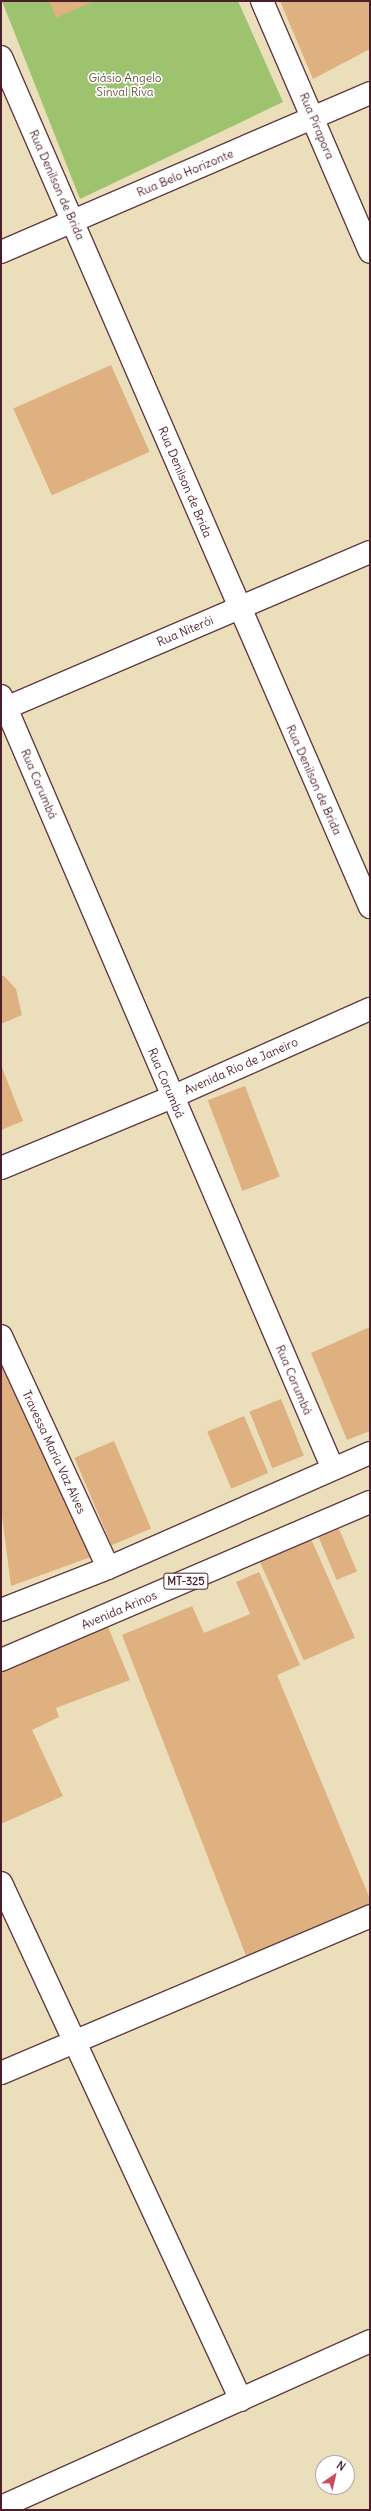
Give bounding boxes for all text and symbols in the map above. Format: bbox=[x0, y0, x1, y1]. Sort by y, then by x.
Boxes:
park label: Giásio Angelo Sinval Riva bbox=[88, 71, 162, 99]
street label: Rua Pirapora bbox=[297, 91, 337, 161]
street label: Rua Denilson de Brida bbox=[26, 128, 88, 242]
street label: Rua Belo Horizonte bbox=[135, 146, 235, 200]
street label: Rua Denilson de Brida bbox=[155, 424, 215, 540]
street label: Rua Niterói bbox=[155, 613, 215, 649]
street label: Rua Denilson de Brida bbox=[283, 723, 345, 837]
street label: Rua Corumbá bbox=[18, 747, 60, 821]
street label: Avenida Rio de Janeiro bbox=[182, 1034, 300, 1098]
street label: Rua Corumbá bbox=[145, 1046, 187, 1120]
street label: Rua Corumbá bbox=[273, 1343, 315, 1417]
street label: Travessa Maria Vaz Alves bbox=[19, 1388, 89, 1516]
road number: MT-325 bbox=[163, 1572, 209, 1590]
street label: Avenida Arinos bbox=[79, 1588, 159, 1632]
north arrow bbox=[315, 2455, 355, 2495]
text: N bbox=[334, 2458, 348, 2474]

